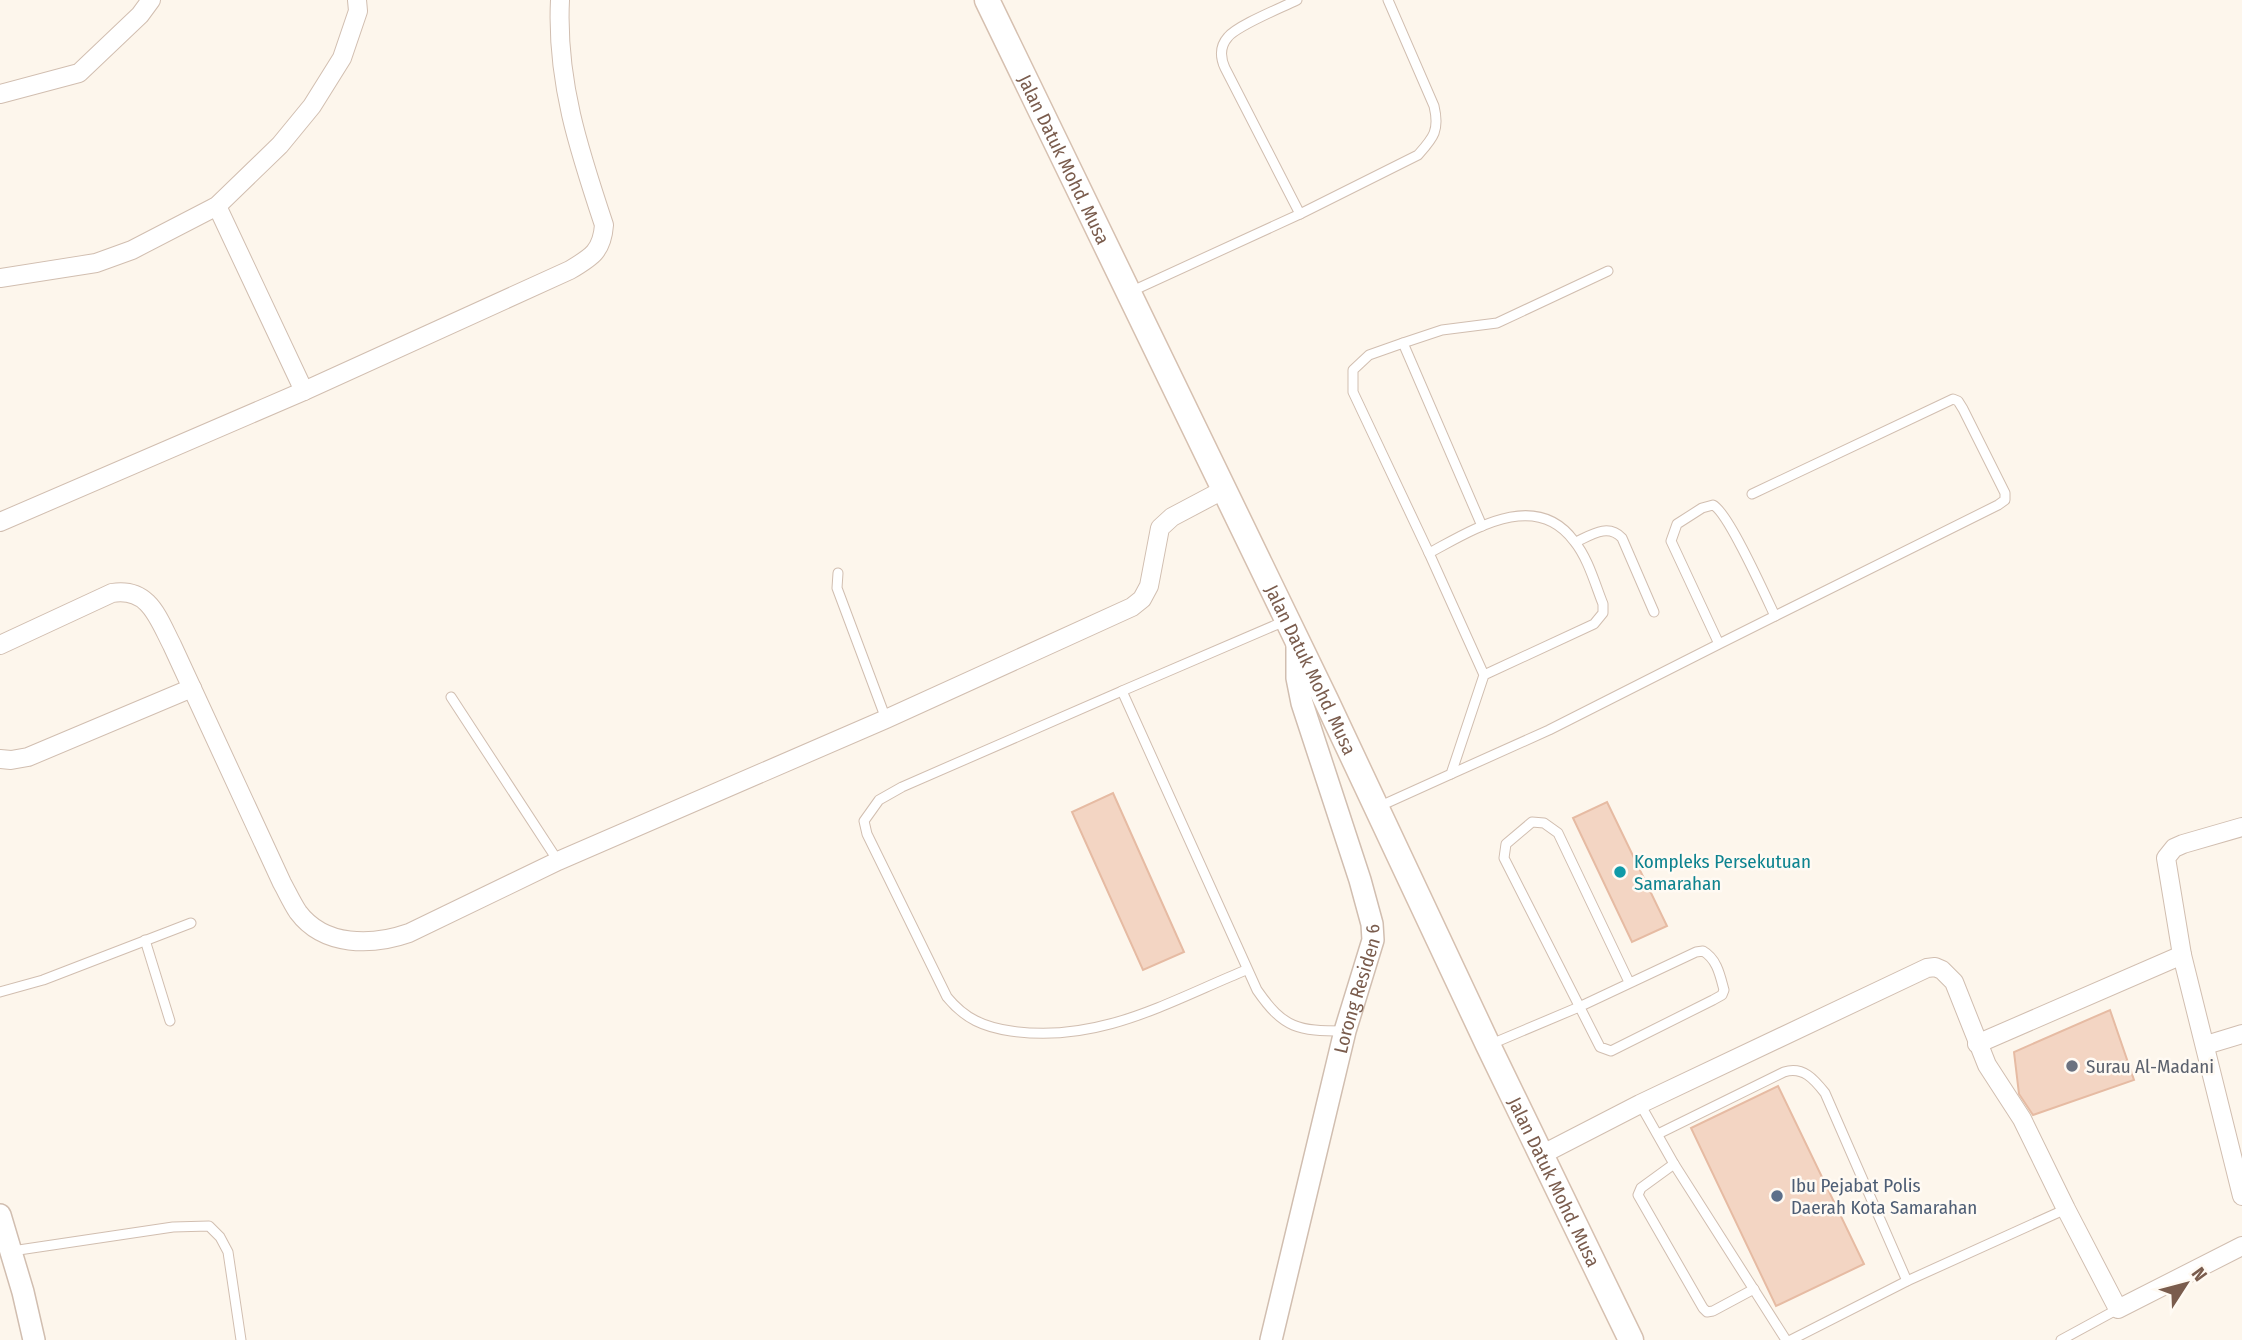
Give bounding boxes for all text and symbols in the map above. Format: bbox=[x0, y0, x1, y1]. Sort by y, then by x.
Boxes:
street label: Jalan Datuk Mohd. Musa bbox=[1013, 71, 1115, 248]
street label: Jalan Datuk Mohd. Musa bbox=[1260, 581, 1361, 759]
place label: Kompleks Persekutuan Samarahan bbox=[1634, 850, 1811, 895]
marker: Kompleks Persekutuan Samarahan bbox=[1612, 864, 1628, 880]
street label: Lorong Residen 6 bbox=[1329, 924, 1385, 1056]
place label: Surau Al-Madani bbox=[2086, 1055, 2214, 1078]
marker: Surau Al-Madani bbox=[2064, 1058, 2080, 1074]
street label: Jalan Datuk Mohd. Musa bbox=[1503, 1094, 1605, 1271]
place label: Ibu Pejabat Polis Daerah Kota Samarahan bbox=[1791, 1174, 1977, 1219]
marker: Ibu Pejabat Polis Daerah Kota Samarahan bbox=[1769, 1188, 1785, 1204]
north arrow bbox=[2151, 1249, 2221, 1319]
text: N bbox=[2187, 1263, 2212, 1286]

